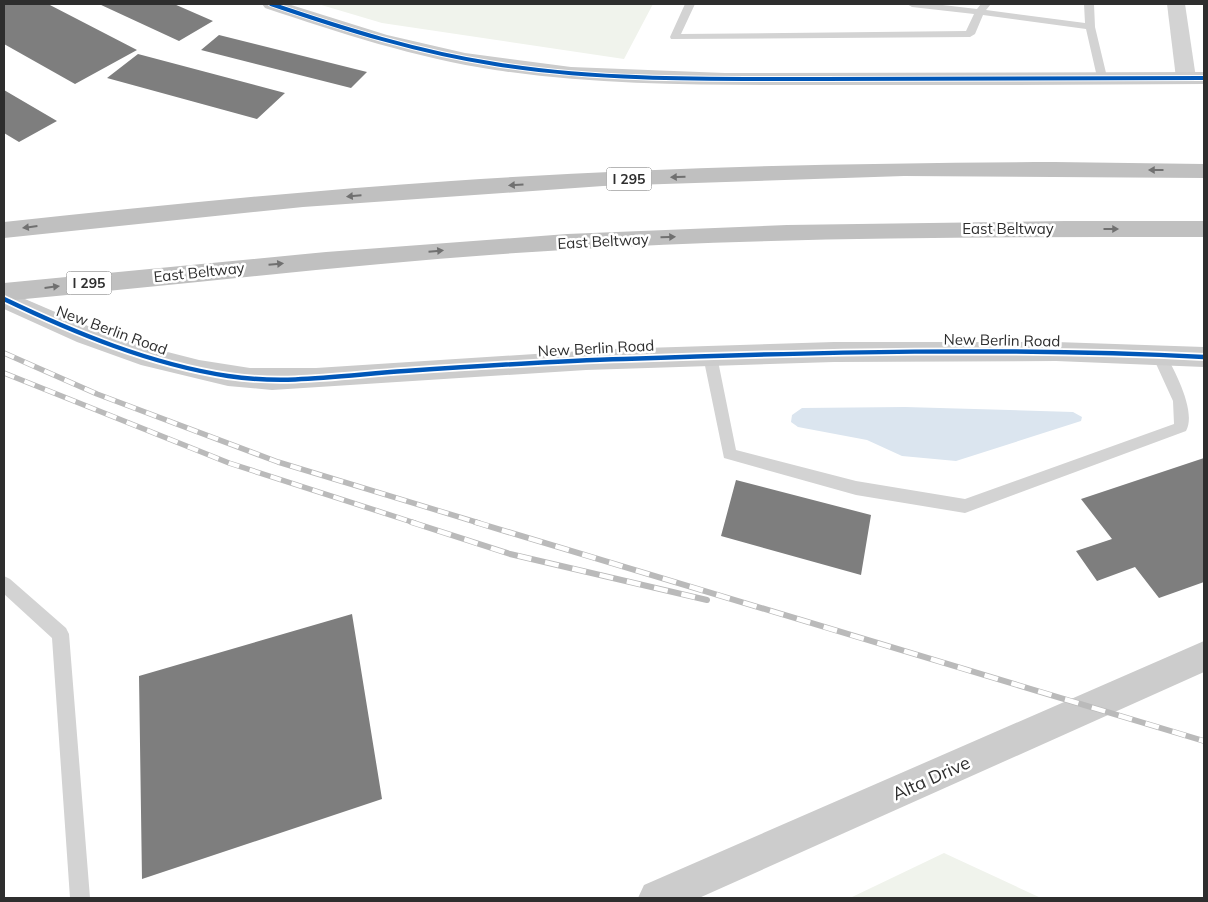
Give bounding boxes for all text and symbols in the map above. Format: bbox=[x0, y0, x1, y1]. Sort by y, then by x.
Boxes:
one-way arrow bbox=[1147, 166, 1163, 174]
road number: I 295 bbox=[606, 168, 652, 190]
one-way arrow bbox=[670, 173, 686, 181]
one-way arrow bbox=[508, 181, 524, 189]
one-way arrow bbox=[345, 193, 361, 201]
street label: East Beltway bbox=[962, 219, 1054, 238]
one-way arrow bbox=[21, 223, 37, 231]
one-way arrow bbox=[1103, 225, 1119, 233]
street label: East Beltway bbox=[557, 229, 649, 253]
one-way arrow bbox=[661, 233, 677, 241]
one-way arrow bbox=[429, 247, 445, 255]
street label: East Beltway bbox=[153, 258, 245, 286]
one-way arrow bbox=[268, 260, 284, 268]
road number: I 295 bbox=[66, 272, 112, 294]
one-way arrow bbox=[45, 283, 61, 291]
street label: New Berlin Road bbox=[54, 301, 170, 359]
street label: New Berlin Road bbox=[944, 329, 1060, 351]
street label: New Berlin Road bbox=[537, 335, 655, 361]
street label: Alta Drive bbox=[889, 751, 973, 805]

